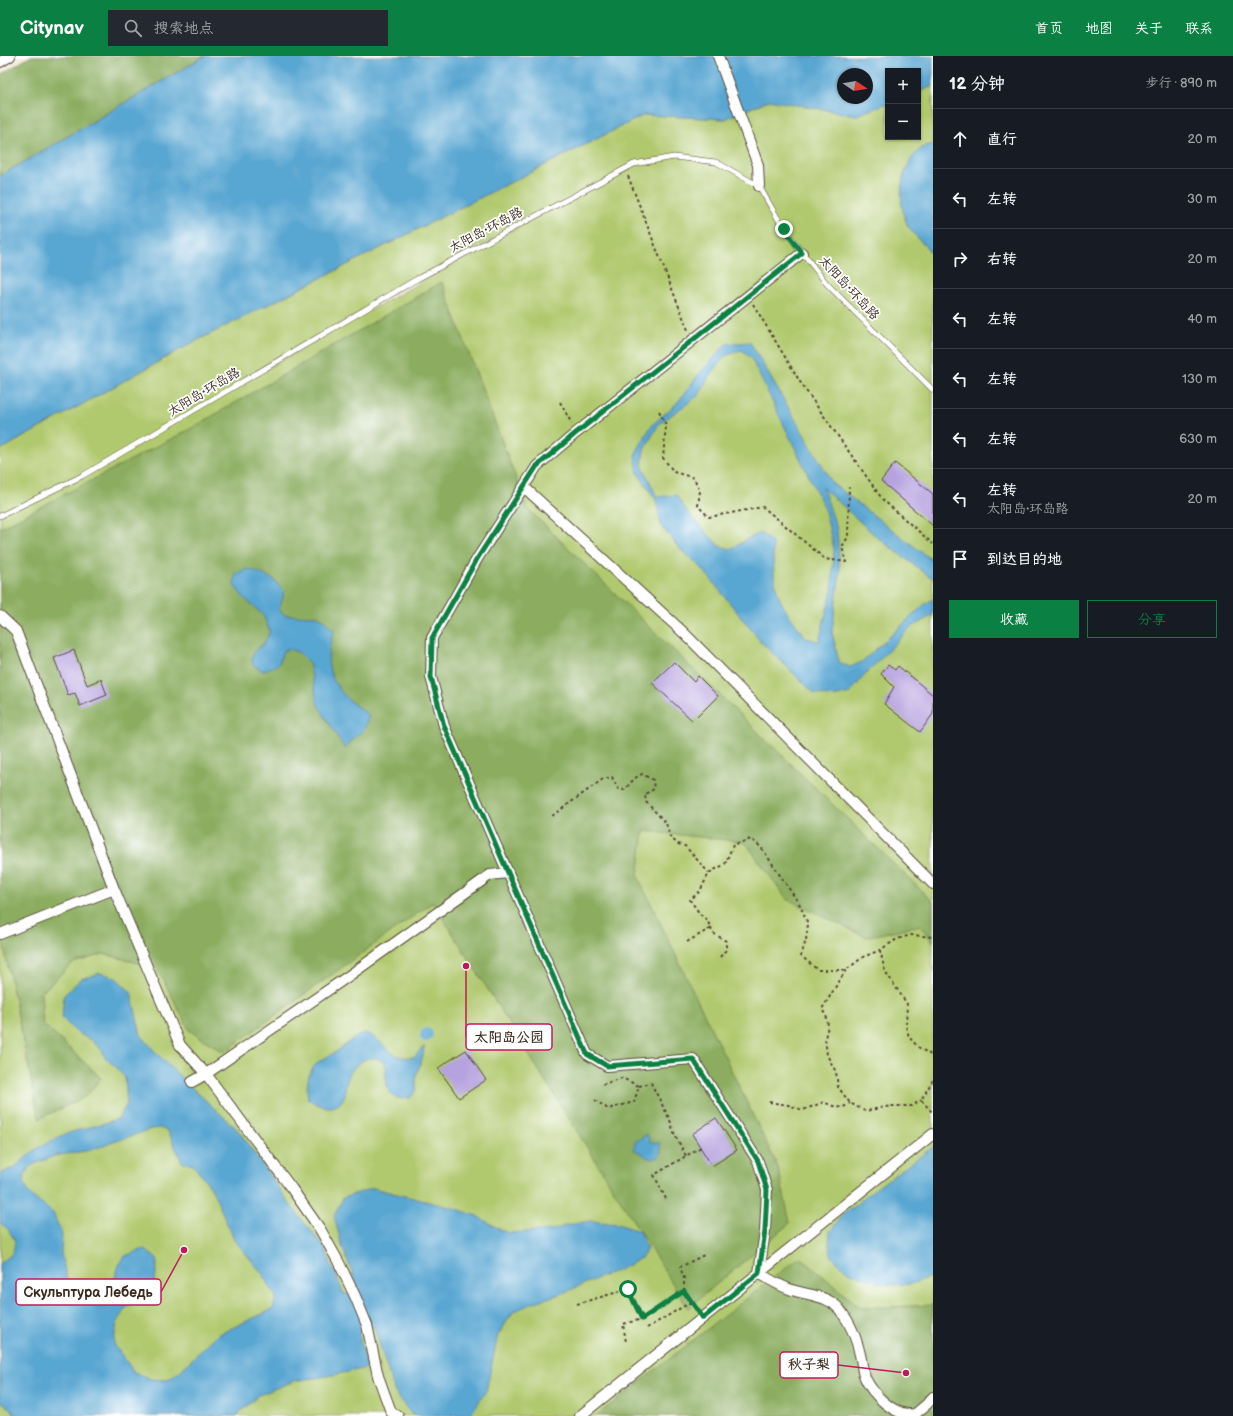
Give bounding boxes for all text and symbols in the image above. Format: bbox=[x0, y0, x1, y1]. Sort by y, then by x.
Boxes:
search box bbox=[108, 10, 388, 46]
text: Citynav bbox=[20, 17, 84, 40]
icon: search bbox=[122, 17, 144, 39]
text: 搜索地点 bbox=[154, 19, 214, 38]
text: 首页 bbox=[1035, 20, 1063, 37]
text: 地图 bbox=[1085, 20, 1113, 37]
text: 关于 bbox=[1135, 20, 1163, 37]
text: 联系 bbox=[1185, 20, 1213, 37]
north arrow bbox=[837, 68, 873, 104]
map controls bbox=[885, 68, 921, 140]
button: + bbox=[885, 68, 921, 104]
text: 12 分钟 bbox=[949, 74, 1005, 94]
text: 步行 · 890 m bbox=[1146, 75, 1217, 91]
button: − bbox=[885, 104, 921, 140]
icon: ahead bbox=[949, 128, 971, 150]
text: 直行 bbox=[987, 130, 1017, 149]
text: 20 m bbox=[1187, 131, 1217, 147]
icon: left bbox=[949, 188, 971, 210]
text: 左转 bbox=[987, 190, 1017, 209]
text: 30 m bbox=[1187, 191, 1217, 207]
street label: 太阳岛•环岛路 bbox=[446, 204, 526, 256]
route end bbox=[775, 220, 793, 238]
icon: right bbox=[949, 248, 971, 270]
text: 右转 bbox=[987, 250, 1017, 269]
text: 20 m bbox=[1187, 251, 1217, 267]
street label: 太阳岛•环岛路 bbox=[815, 253, 883, 323]
icon: left bbox=[949, 308, 971, 330]
text: 左转 bbox=[987, 310, 1017, 329]
text: 40 m bbox=[1187, 311, 1217, 327]
street label: 太阳岛•环岛路 bbox=[165, 364, 243, 420]
icon: left bbox=[949, 368, 971, 390]
text: 左转 bbox=[987, 370, 1017, 389]
text: 130 m bbox=[1182, 371, 1217, 387]
icon: left bbox=[949, 428, 971, 450]
text: 左转 bbox=[987, 430, 1017, 449]
text: 630 m bbox=[1179, 431, 1217, 447]
text: 左转 bbox=[987, 481, 1017, 500]
icon: left bbox=[949, 488, 971, 510]
text: 20 m bbox=[1187, 491, 1217, 507]
text: 太阳岛•环岛路 bbox=[987, 501, 1068, 517]
icon: arrive bbox=[949, 548, 971, 570]
text: 到达目的地 bbox=[987, 550, 1062, 569]
button: 收藏 bbox=[949, 600, 1079, 638]
button: 分享 bbox=[1087, 600, 1217, 638]
callout: 太阳岛公园 bbox=[466, 1024, 552, 1050]
text: 太阳岛公园 bbox=[474, 1029, 544, 1046]
callout: Скульптура Лебедь bbox=[16, 1279, 161, 1305]
route start bbox=[619, 1280, 637, 1298]
text: Скульптура Лебедь bbox=[23, 1284, 153, 1301]
callout: 秋子梨 bbox=[780, 1352, 838, 1378]
text: 秋子梨 bbox=[788, 1356, 830, 1373]

